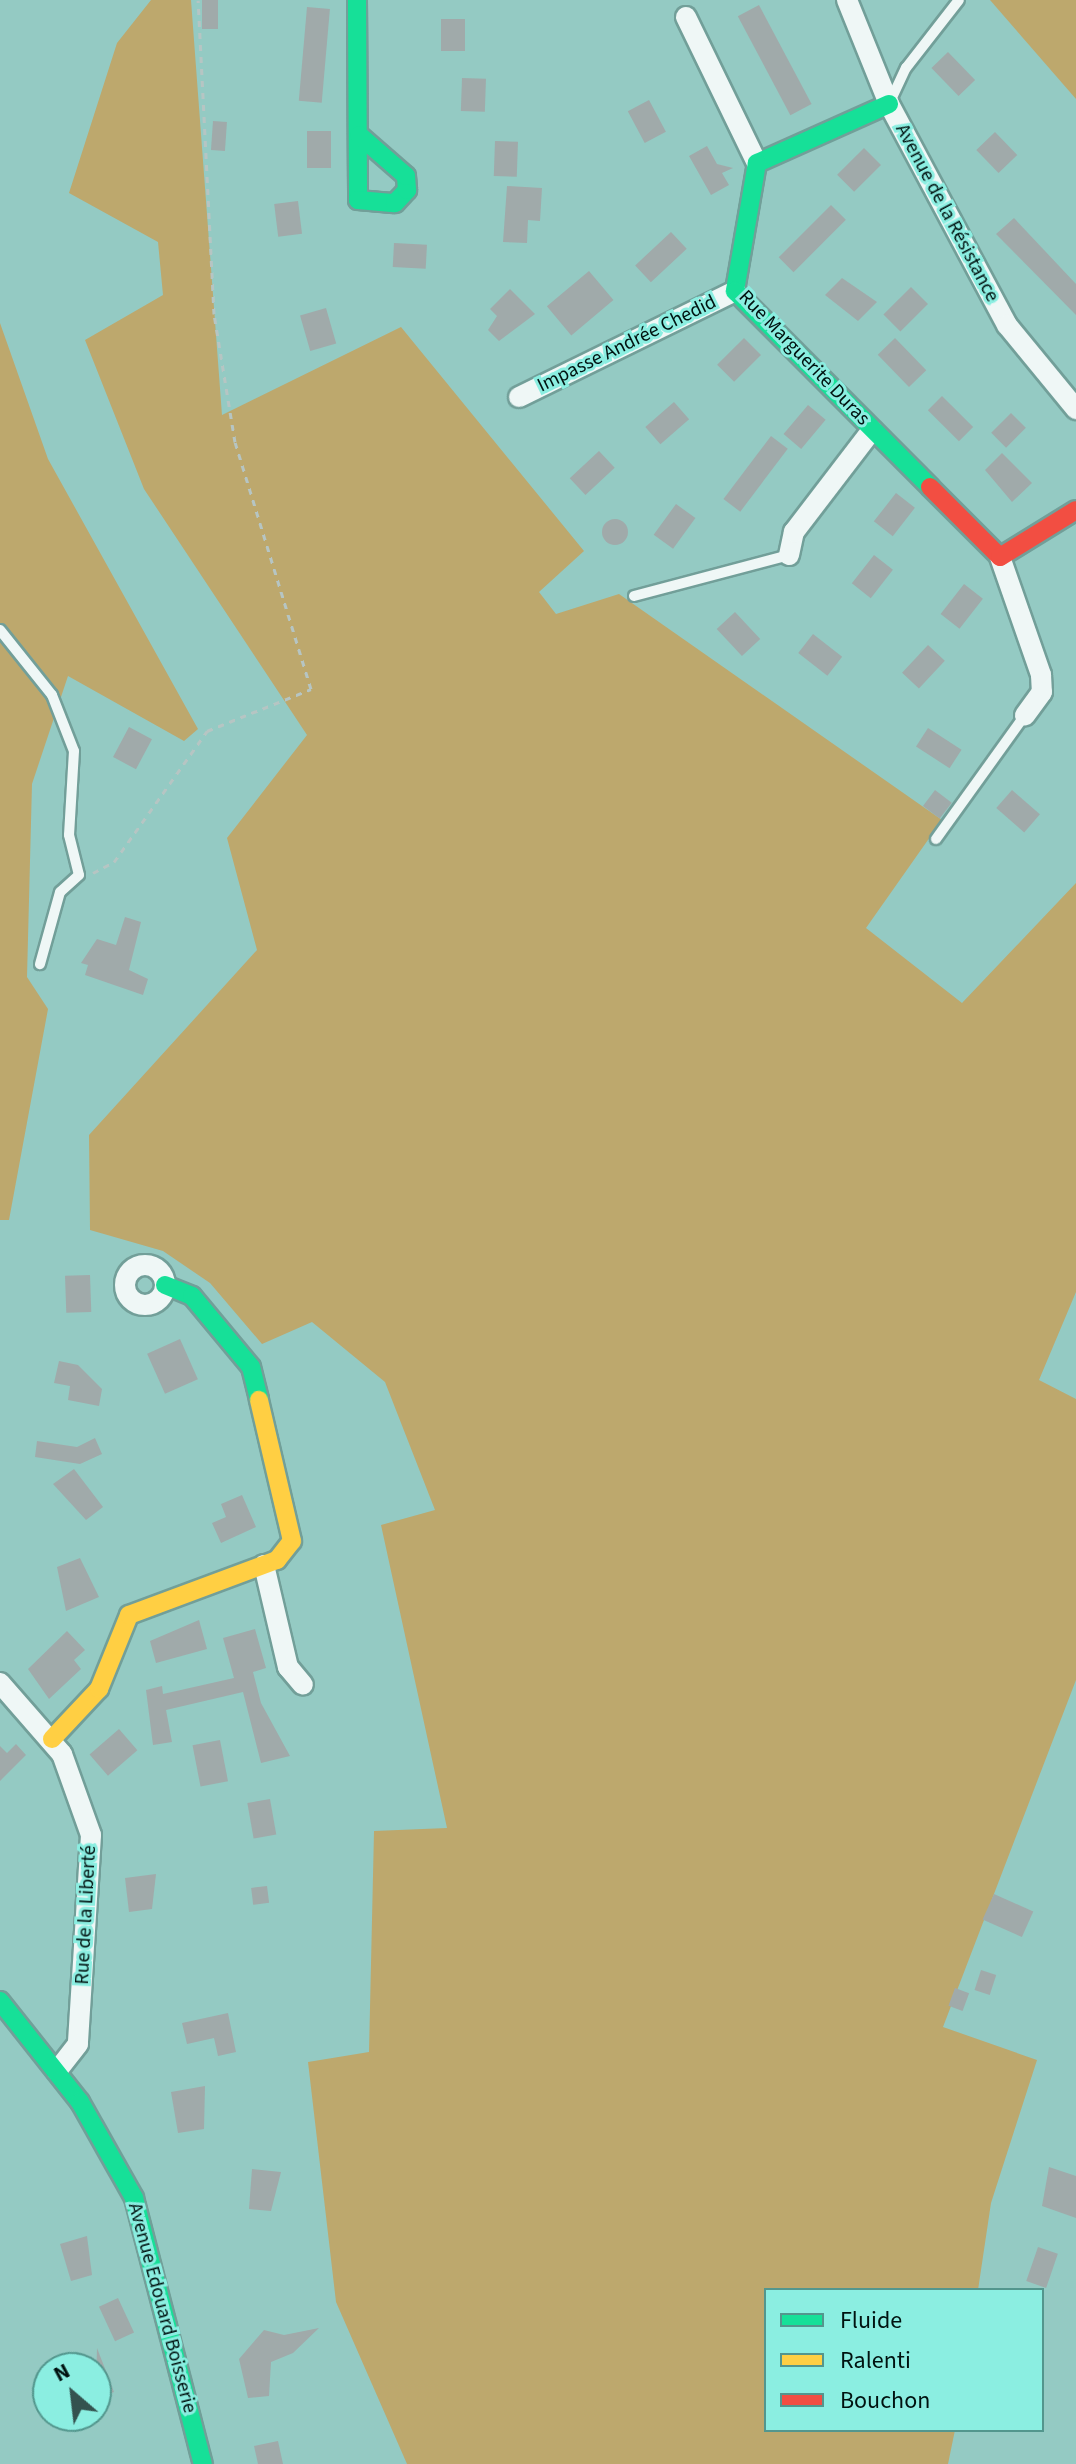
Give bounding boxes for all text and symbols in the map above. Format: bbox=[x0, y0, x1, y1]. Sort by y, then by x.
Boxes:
street label: Avenue de la Résistance bbox=[890, 120, 1004, 306]
street label: Rue Marguerite Duras bbox=[733, 285, 875, 431]
street label: Impasse Andrée Chedid bbox=[534, 290, 720, 398]
street label: Rue de la Liberté bbox=[70, 1845, 102, 1985]
street label: Avenue Edouard Boisserie bbox=[122, 2200, 202, 2416]
legend bbox=[764, 2288, 1044, 2432]
text: Fluide bbox=[840, 2303, 902, 2338]
text: Ralenti bbox=[840, 2343, 911, 2378]
north arrow bbox=[32, 2352, 112, 2432]
text: N bbox=[48, 2355, 76, 2390]
text: Bouchon bbox=[840, 2383, 930, 2418]

